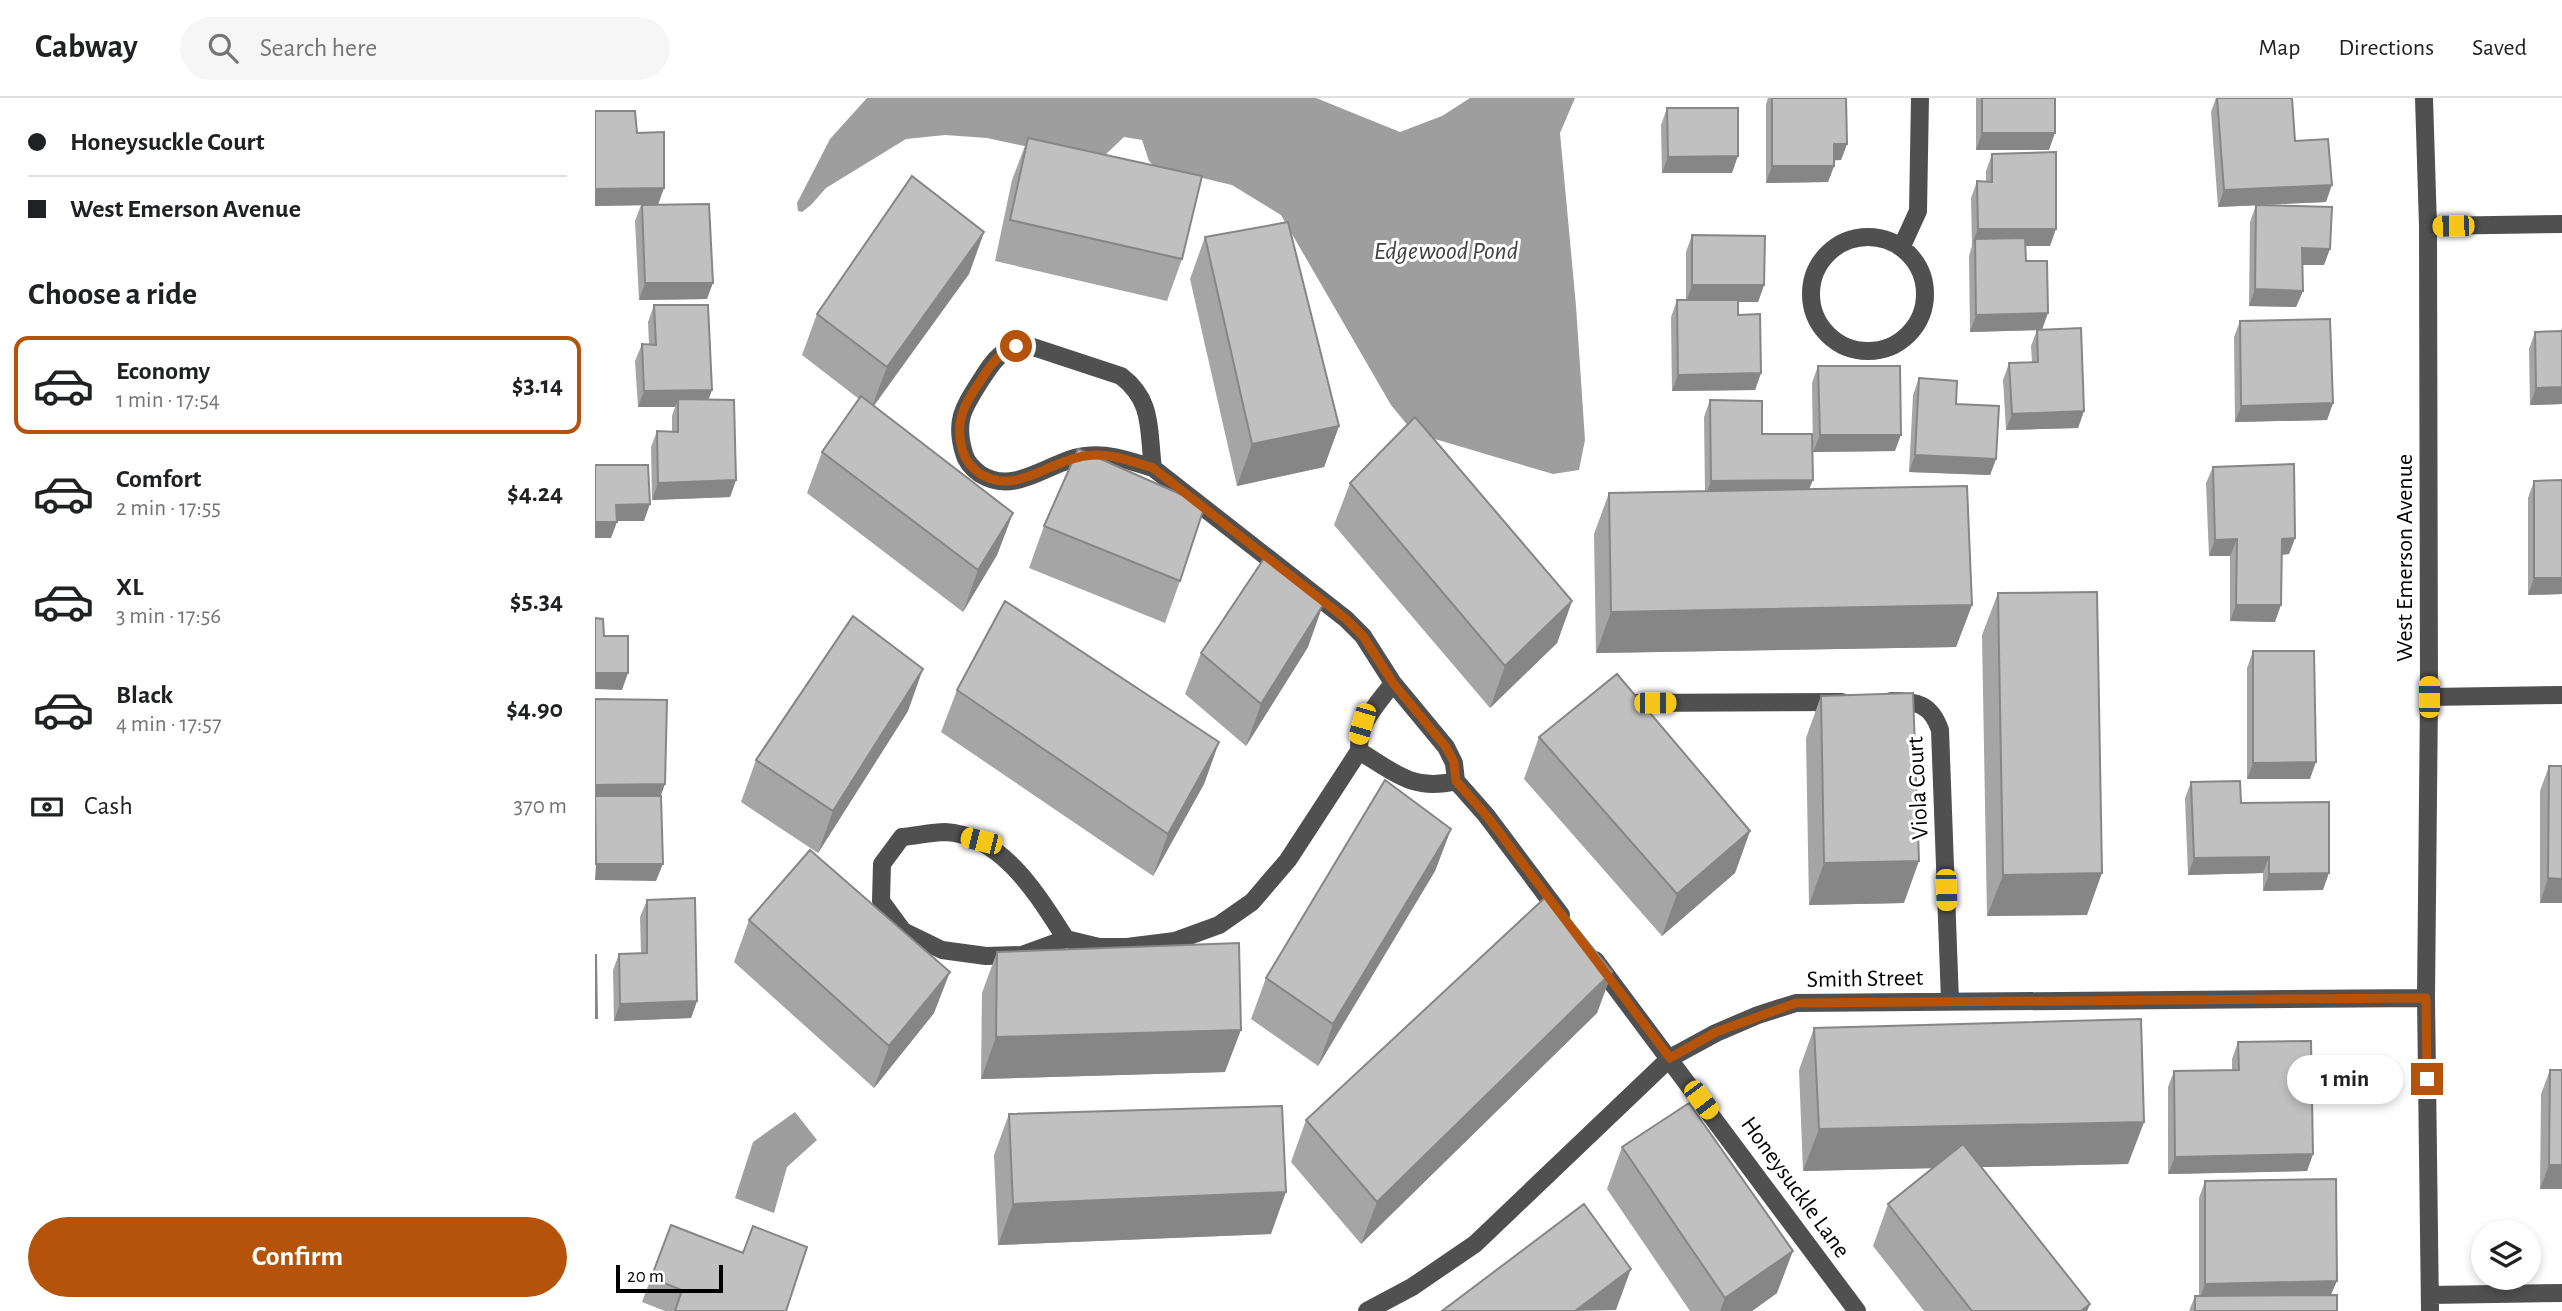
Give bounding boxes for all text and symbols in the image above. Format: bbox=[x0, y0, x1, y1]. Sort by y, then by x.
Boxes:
search box bbox=[180, 17, 670, 80]
icon: search bbox=[204, 29, 242, 67]
text: Cabway bbox=[35, 31, 138, 64]
text: Search here bbox=[260, 35, 377, 61]
text: Map bbox=[2258, 36, 2300, 60]
text: Directions bbox=[2338, 36, 2434, 60]
text: Saved bbox=[2472, 36, 2527, 60]
text: Honeysuckle Court bbox=[70, 129, 265, 155]
text: West Emerson Avenue bbox=[70, 196, 301, 222]
car bbox=[2432, 215, 2475, 237]
water label: Edgewood Pond bbox=[1374, 238, 1519, 264]
text: Choose a ride bbox=[28, 278, 197, 310]
route start bbox=[1000, 330, 1032, 362]
icon: car bbox=[32, 354, 95, 417]
text: Economy bbox=[116, 358, 210, 384]
text: $3.14 bbox=[512, 372, 563, 398]
text: 1 min · 17:54 bbox=[116, 389, 220, 412]
street label: West Emerson Avenue bbox=[2393, 454, 2417, 662]
icon: car bbox=[32, 462, 95, 525]
text: Comfort bbox=[116, 466, 201, 492]
text: $4.24 bbox=[507, 480, 563, 506]
text: 2 min · 17:55 bbox=[116, 497, 221, 520]
icon: car bbox=[32, 570, 95, 633]
text: XL bbox=[116, 574, 143, 600]
text: $5.34 bbox=[510, 588, 563, 614]
text: 3 min · 17:56 bbox=[116, 605, 221, 628]
car bbox=[2419, 676, 2440, 718]
icon: car bbox=[32, 678, 95, 741]
text: Black bbox=[116, 682, 173, 708]
car bbox=[1635, 693, 1677, 714]
text: $4.90 bbox=[506, 696, 563, 722]
car bbox=[1347, 701, 1378, 747]
text: 4 min · 17:57 bbox=[116, 713, 222, 736]
street label: Viola Court bbox=[1903, 735, 1933, 840]
icon: cash bbox=[28, 788, 66, 826]
text: Cash bbox=[84, 793, 133, 819]
text: 370 m bbox=[514, 795, 567, 818]
car bbox=[959, 826, 1004, 856]
car bbox=[1935, 869, 1958, 911]
street label: Smith Street bbox=[1806, 966, 1924, 992]
callout: 1 min bbox=[2287, 1054, 2403, 1104]
route end bbox=[2411, 1063, 2443, 1095]
text: 1 min bbox=[2321, 1068, 2369, 1091]
car bbox=[1680, 1077, 1723, 1123]
street label: Honeysuckle Lane bbox=[1736, 1113, 1854, 1262]
button: Confirm bbox=[28, 1217, 567, 1297]
map controls bbox=[2471, 1220, 2541, 1290]
button: layers bbox=[2471, 1220, 2541, 1290]
scale bar bbox=[616, 1262, 723, 1294]
text: 20 m bbox=[627, 1267, 664, 1286]

